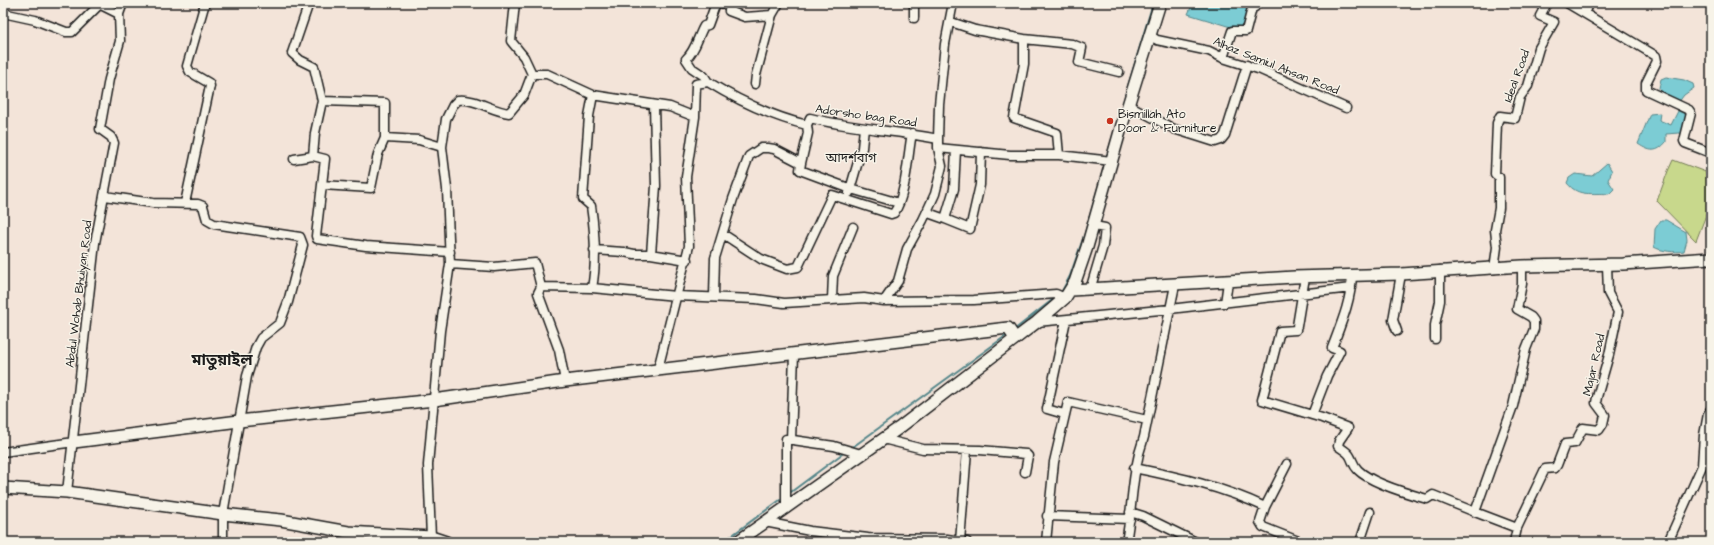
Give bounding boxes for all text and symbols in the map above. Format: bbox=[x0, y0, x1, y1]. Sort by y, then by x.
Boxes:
street label: Alhaz Samiul Ahsan Road bbox=[1211, 33, 1341, 99]
street label: Ideal Road bbox=[1500, 47, 1534, 105]
street label: Adorsho bag Road bbox=[814, 100, 918, 133]
place label: Bismillah Ato Door & Furniture bbox=[1118, 106, 1217, 137]
marker: Bismillah Ato Door & Furniture bbox=[1105, 116, 1115, 126]
district label: আদর্শবাগ bbox=[825, 149, 877, 167]
street label: Abdul Wohab Bhuiyan Road bbox=[62, 219, 97, 369]
street label: Majar Road bbox=[1579, 332, 1609, 398]
district label: মাতুয়াইল bbox=[190, 349, 253, 371]

